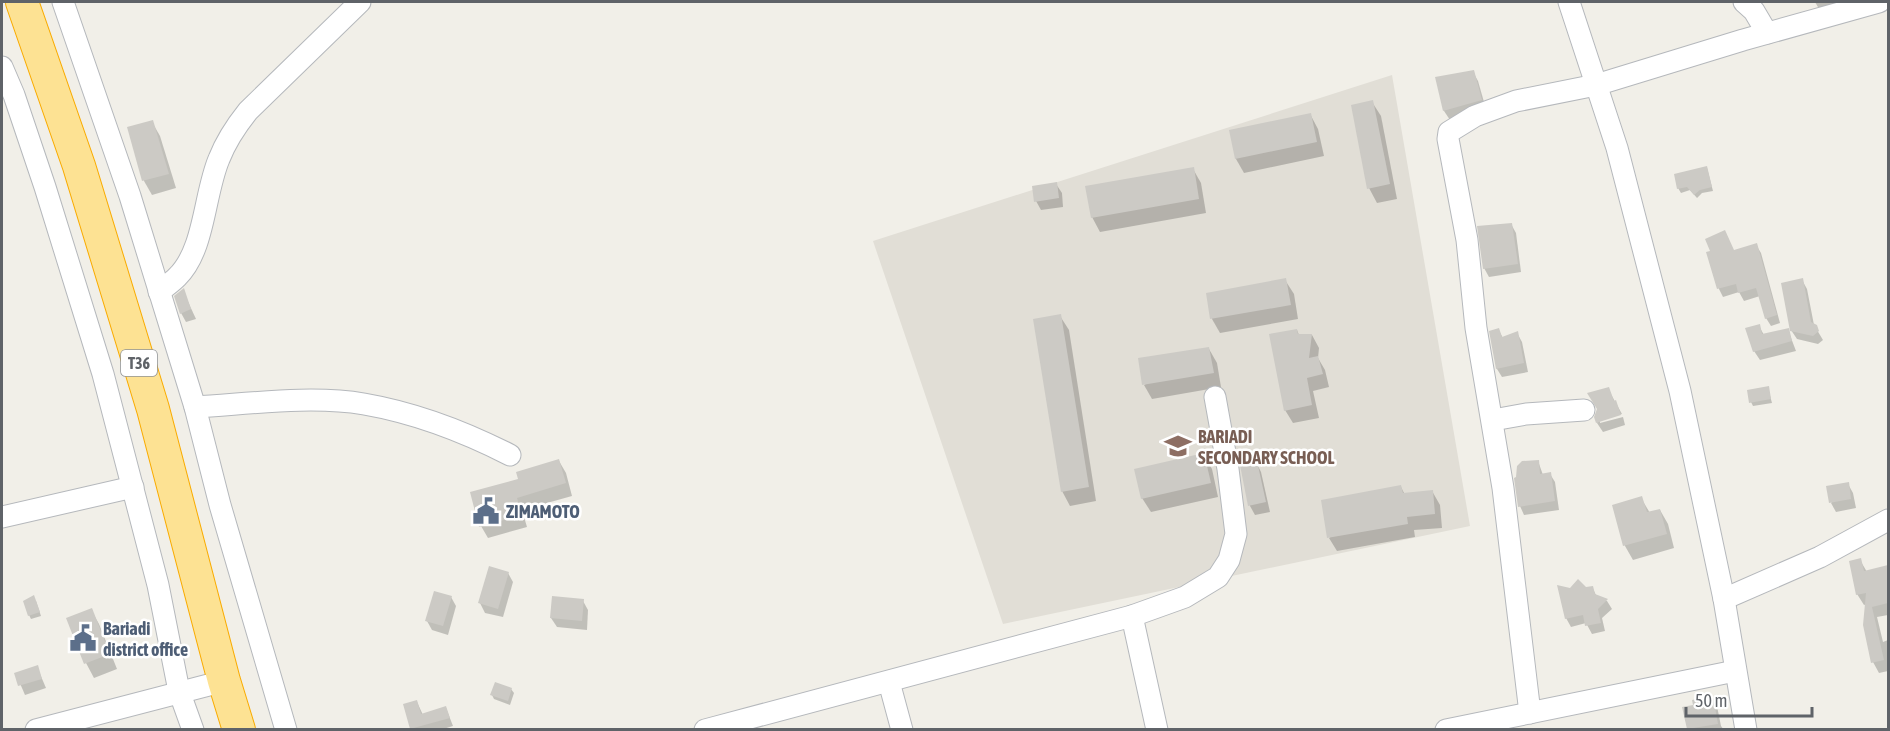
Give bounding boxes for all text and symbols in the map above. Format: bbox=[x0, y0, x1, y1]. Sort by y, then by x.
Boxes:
road number: T36 bbox=[121, 350, 157, 376]
place label: BARIADI SECONDARY SCHOOL bbox=[1198, 426, 1334, 468]
school or university icon: BARIADI SECONDARY SCHOOL bbox=[1163, 431, 1193, 461]
public building icon: ZIMAMOTO bbox=[471, 496, 501, 526]
place label: ZIMAMOTO bbox=[506, 501, 580, 522]
place label: Bariadi district office bbox=[103, 618, 188, 660]
public building icon: Bariadi district office bbox=[68, 623, 98, 653]
scale bar bbox=[1686, 680, 1812, 718]
text: 50 m bbox=[1695, 690, 1727, 711]

